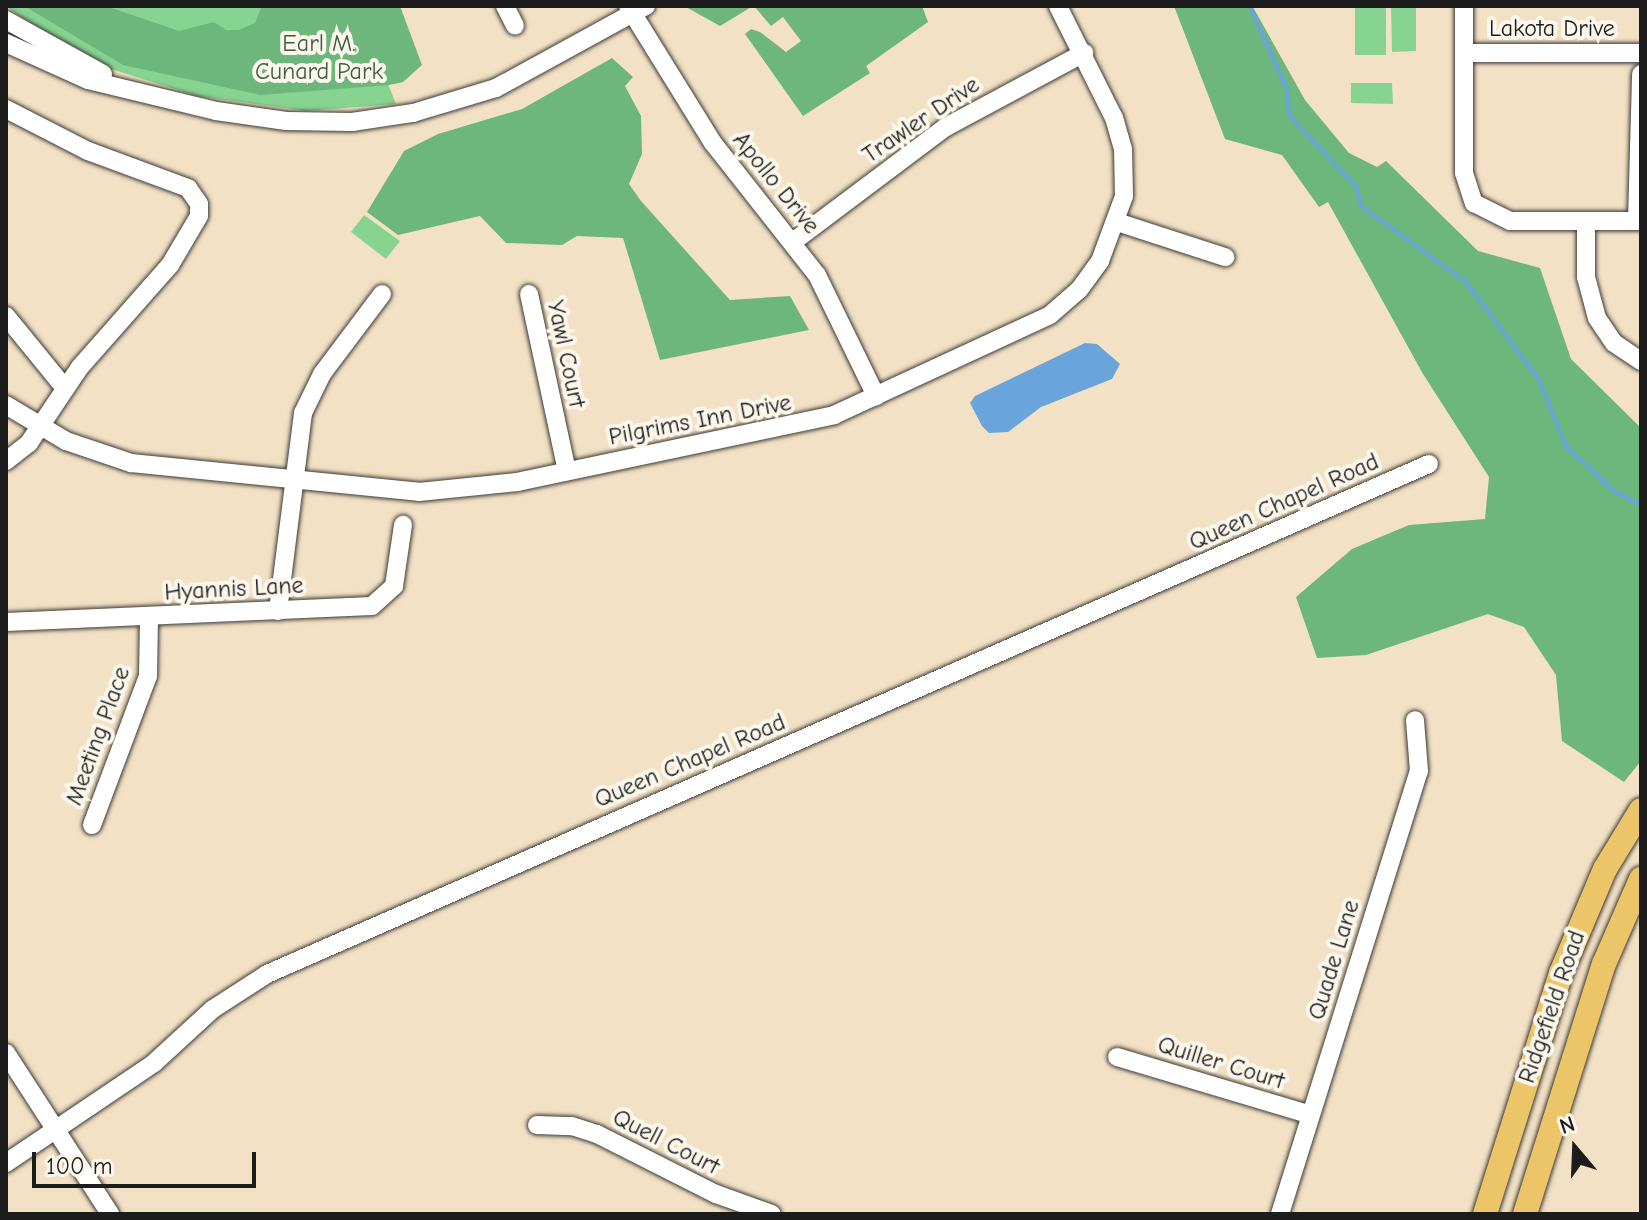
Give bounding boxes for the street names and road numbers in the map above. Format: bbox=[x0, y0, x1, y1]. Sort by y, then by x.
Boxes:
street label: Lakota Drive bbox=[1489, 15, 1615, 43]
street label: Trawler Drive bbox=[857, 70, 985, 170]
street label: Apollo Drive bbox=[726, 126, 826, 240]
street label: Yawl Court bbox=[541, 298, 591, 410]
street label: Pilgrims Inn Drive bbox=[606, 388, 794, 452]
street label: Queen Chapel Road bbox=[1185, 447, 1383, 557]
street label: Hyannis Lane bbox=[164, 571, 304, 607]
street label: Meeting Place bbox=[60, 663, 136, 809]
street label: Queen Chapel Road bbox=[590, 708, 790, 814]
street label: Quade Lane bbox=[1302, 897, 1366, 1023]
street label: Ridgefield Road bbox=[1512, 927, 1592, 1087]
street label: Quiller Court bbox=[1154, 1030, 1288, 1096]
street label: Quell Court bbox=[608, 1103, 724, 1181]

